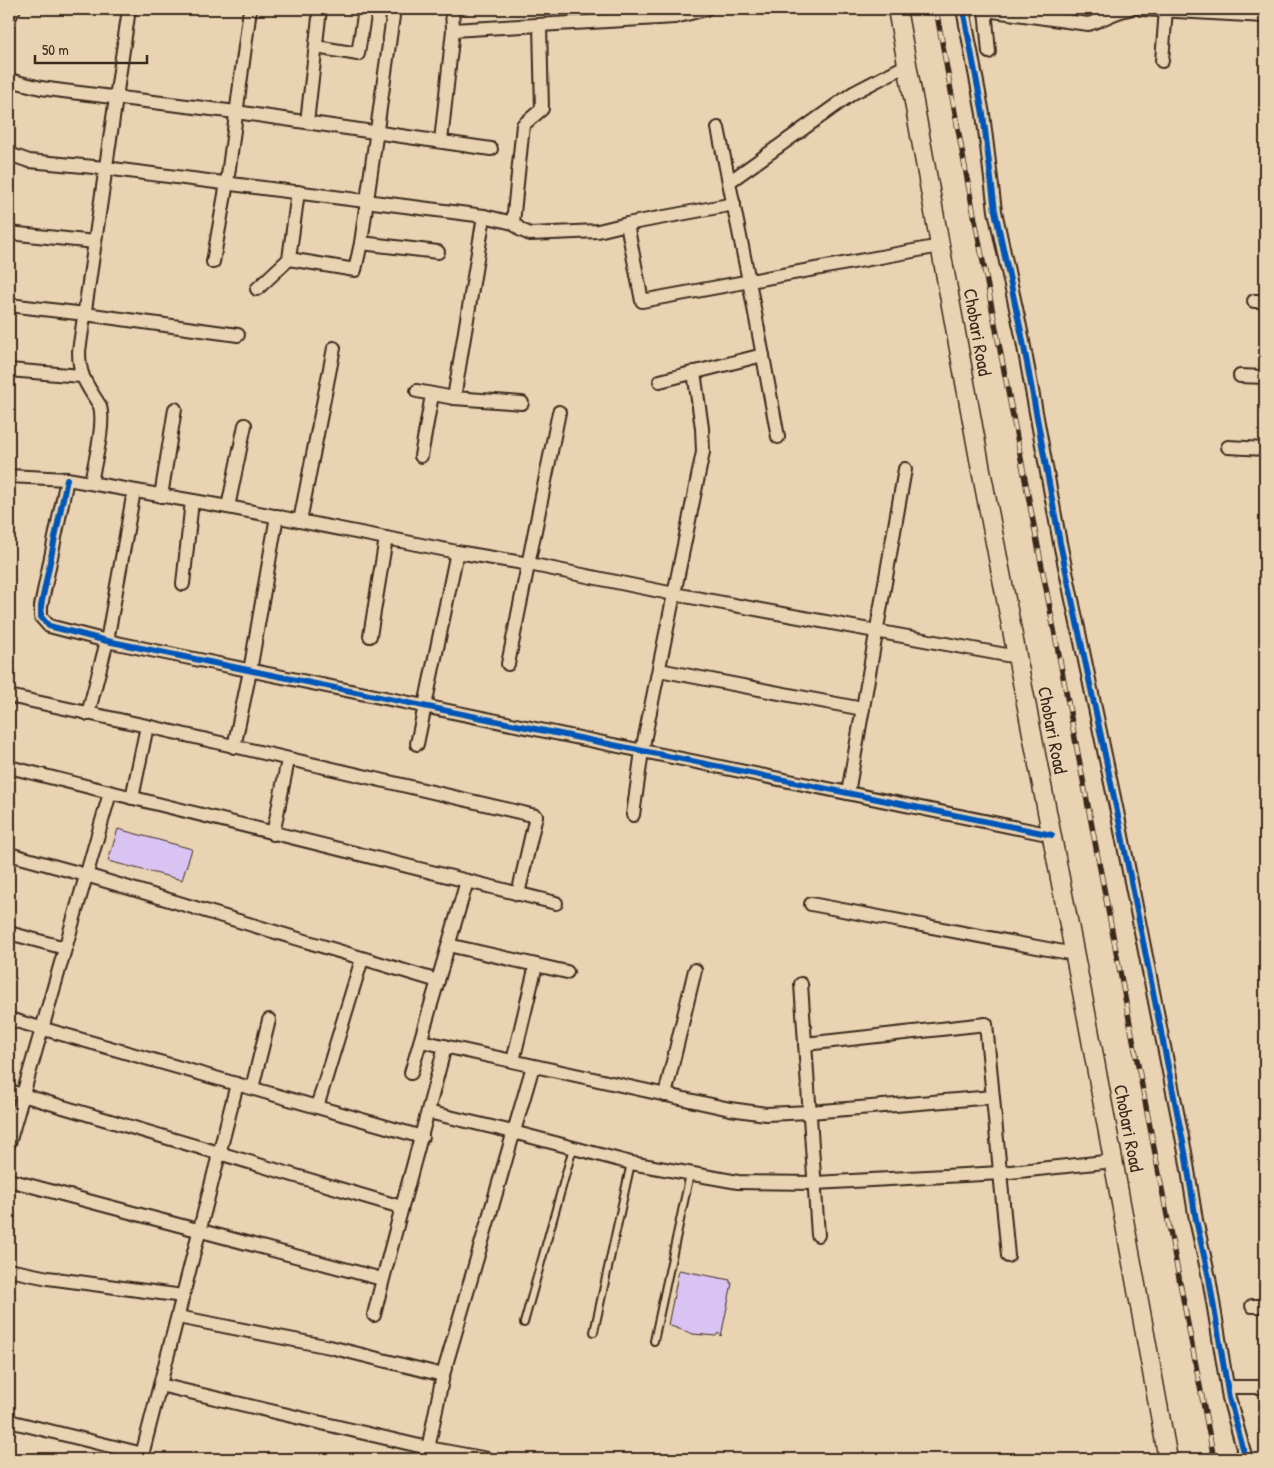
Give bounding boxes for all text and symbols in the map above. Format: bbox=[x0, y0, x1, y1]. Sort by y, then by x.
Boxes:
scale bar bbox=[35, 32, 148, 64]
text: 50 m bbox=[42, 39, 69, 60]
street label: Chobari Road bbox=[958, 286, 999, 378]
street label: Chobari Road bbox=[1032, 684, 1074, 776]
street label: Chobari Road bbox=[1108, 1082, 1150, 1174]

